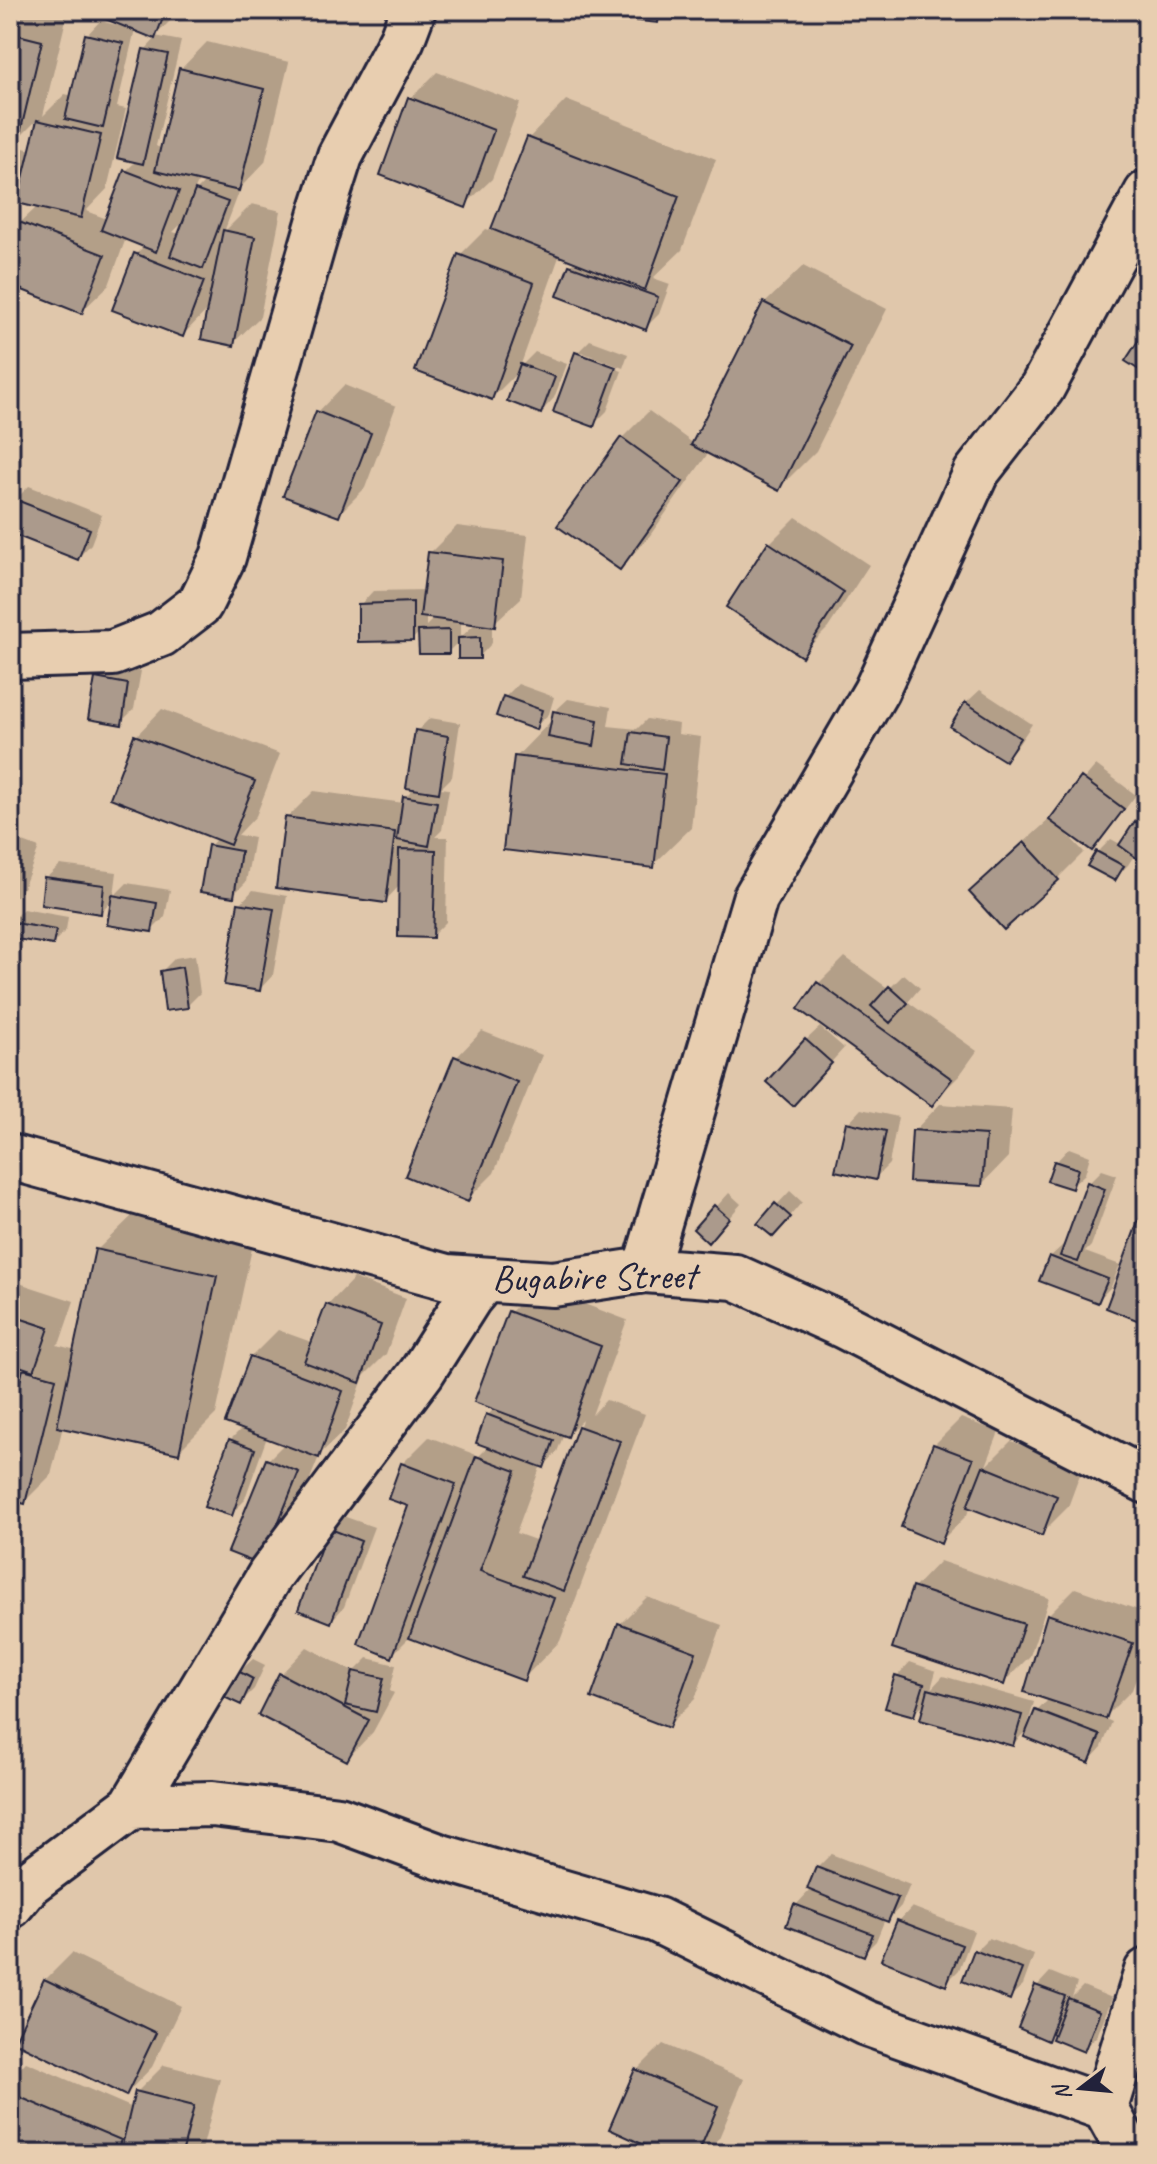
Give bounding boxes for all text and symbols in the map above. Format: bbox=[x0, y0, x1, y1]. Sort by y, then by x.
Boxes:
street label: Bugabire Street bbox=[492, 1252, 702, 1302]
north arrow bbox=[1041, 2048, 1121, 2128]
text: N bbox=[1046, 2080, 1078, 2104]

